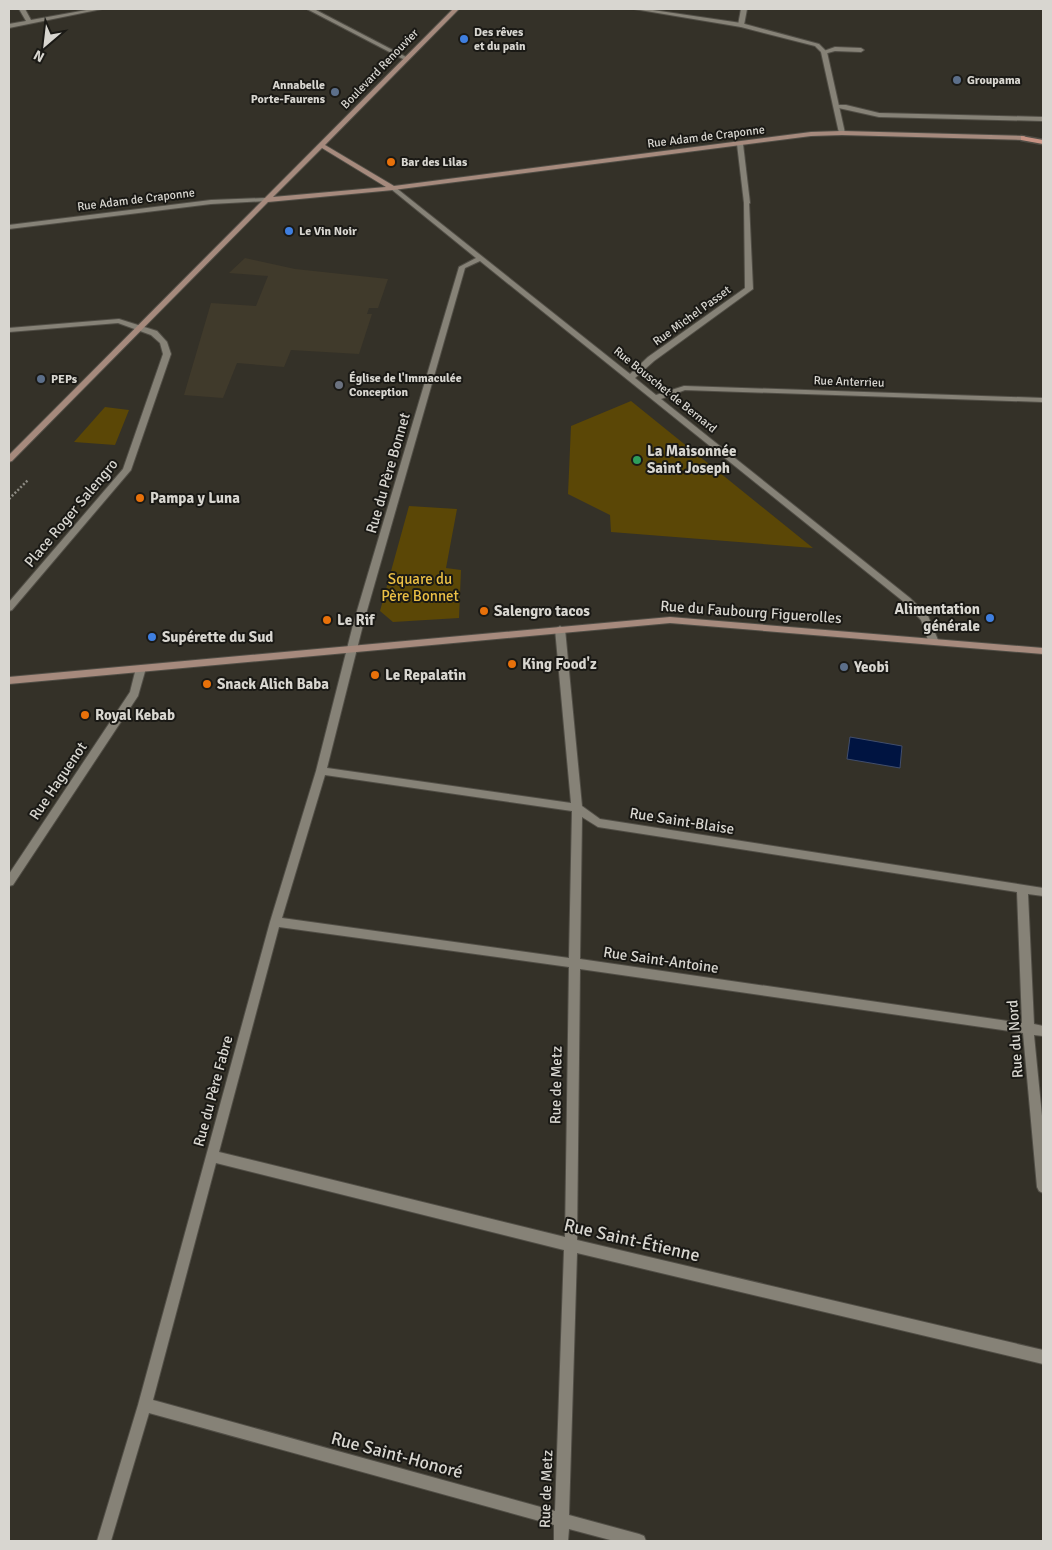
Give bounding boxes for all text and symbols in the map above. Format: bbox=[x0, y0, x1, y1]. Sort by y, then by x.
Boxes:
north arrow bbox=[20, 20, 70, 70]
street label: Boulevard Renouvier bbox=[338, 25, 422, 112]
place label: Des rêves et du pain bbox=[474, 25, 526, 54]
marker: Des rêves et du pain bbox=[458, 33, 470, 45]
text: N bbox=[31, 46, 47, 66]
place label: Groupama bbox=[967, 73, 1021, 88]
marker: Groupama bbox=[951, 74, 963, 86]
place label: Annabelle Porte-Faurens bbox=[251, 78, 326, 107]
marker: Annabelle Porte-Faurens bbox=[329, 86, 341, 98]
street label: Rue Adam de Craponne bbox=[646, 122, 766, 152]
place label: Bar des Lilas bbox=[401, 155, 468, 170]
marker: Bar des Lilas bbox=[385, 156, 397, 168]
street label: Rue Adam de Craponne bbox=[76, 185, 196, 215]
place label: Le Vin Noir bbox=[299, 224, 357, 239]
marker: Le Vin Noir bbox=[283, 225, 295, 237]
street label: Rue Michel Passet bbox=[650, 283, 734, 349]
street label: Rue Bouschet de Bernard bbox=[610, 344, 720, 436]
place label: Église de l'Immaculée Conception bbox=[349, 371, 462, 400]
place label: PEPs bbox=[51, 372, 78, 387]
marker: PEPs bbox=[35, 373, 47, 385]
street label: Rue Anterrieu bbox=[813, 373, 885, 391]
marker: Église de l'Immaculée Conception bbox=[333, 379, 345, 391]
street label: Rue du Père Bonnet bbox=[362, 411, 414, 535]
place label: La Maisonnée Saint Joseph bbox=[647, 442, 736, 477]
marker: La Maisonnée Saint Joseph bbox=[631, 454, 643, 466]
street label: Place Roger Salengro bbox=[20, 455, 122, 571]
place label: Pampa y Luna bbox=[150, 489, 240, 507]
marker: Pampa y Luna bbox=[134, 492, 146, 504]
park label: Square du Père Bonnet bbox=[381, 570, 459, 605]
street label: Rue du Faubourg Figuerolles bbox=[660, 597, 843, 627]
place label: Alimentation générale bbox=[894, 600, 980, 635]
place label: Salengro tacos bbox=[494, 602, 590, 620]
marker: Salengro tacos bbox=[478, 605, 490, 617]
place label: Le Rif bbox=[337, 611, 376, 629]
marker: Alimentation générale bbox=[984, 612, 996, 624]
marker: Le Rif bbox=[321, 614, 333, 626]
place label: Supérette du Sud bbox=[162, 628, 273, 646]
marker: Supérette du Sud bbox=[146, 631, 158, 643]
place label: King Food'z bbox=[522, 655, 597, 673]
marker: King Food'z bbox=[506, 658, 518, 670]
place label: Yeobi bbox=[853, 658, 889, 676]
marker: Yeobi bbox=[838, 661, 850, 673]
place label: Le Repalatin bbox=[385, 666, 466, 684]
marker: Le Repalatin bbox=[369, 669, 381, 681]
place label: Snack Alich Baba bbox=[217, 675, 329, 693]
marker: Snack Alich Baba bbox=[201, 678, 213, 690]
place label: Royal Kebab bbox=[95, 706, 175, 724]
marker: Royal Kebab bbox=[79, 709, 91, 721]
street label: Rue Haguenot bbox=[25, 739, 91, 823]
street label: Rue Saint-Blaise bbox=[628, 804, 736, 838]
street label: Rue Saint-Antoine bbox=[602, 943, 720, 977]
street label: Rue du Nord bbox=[1003, 999, 1027, 1079]
street label: Rue du Père Fabre bbox=[190, 1033, 236, 1149]
street label: Rue de Metz bbox=[546, 1045, 566, 1124]
street label: Rue Saint-Étienne bbox=[562, 1214, 702, 1266]
street label: Rue Saint-Honoré bbox=[329, 1427, 465, 1483]
street label: Rue de Metz bbox=[536, 1449, 556, 1528]

